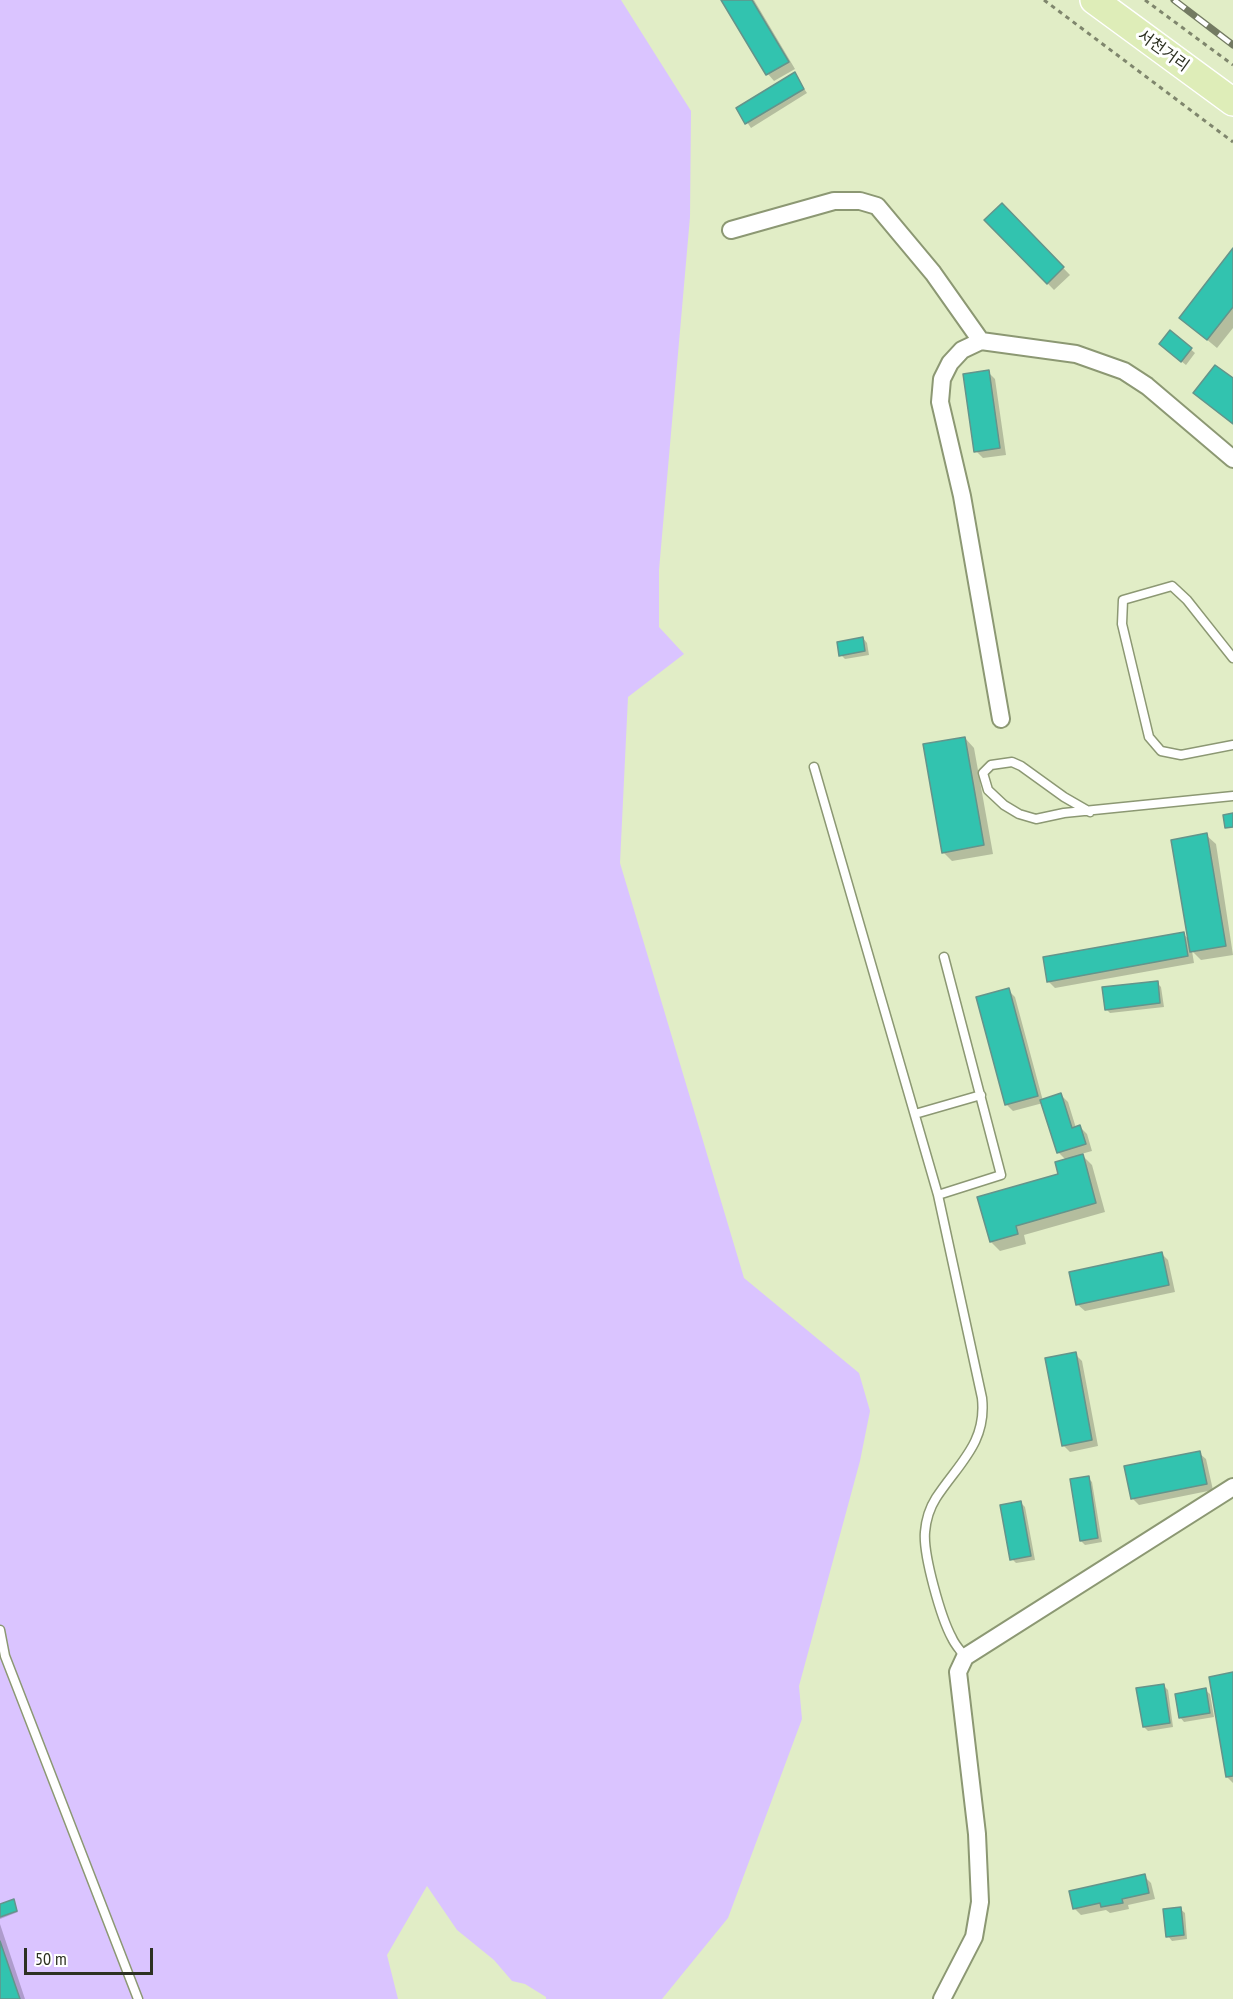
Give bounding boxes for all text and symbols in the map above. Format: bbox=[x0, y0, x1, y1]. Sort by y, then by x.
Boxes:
street label: 서천거리 bbox=[1134, 26, 1192, 76]
scale bar bbox=[27, 1936, 156, 1974]
text: 50 m bbox=[35, 1947, 67, 1970]

